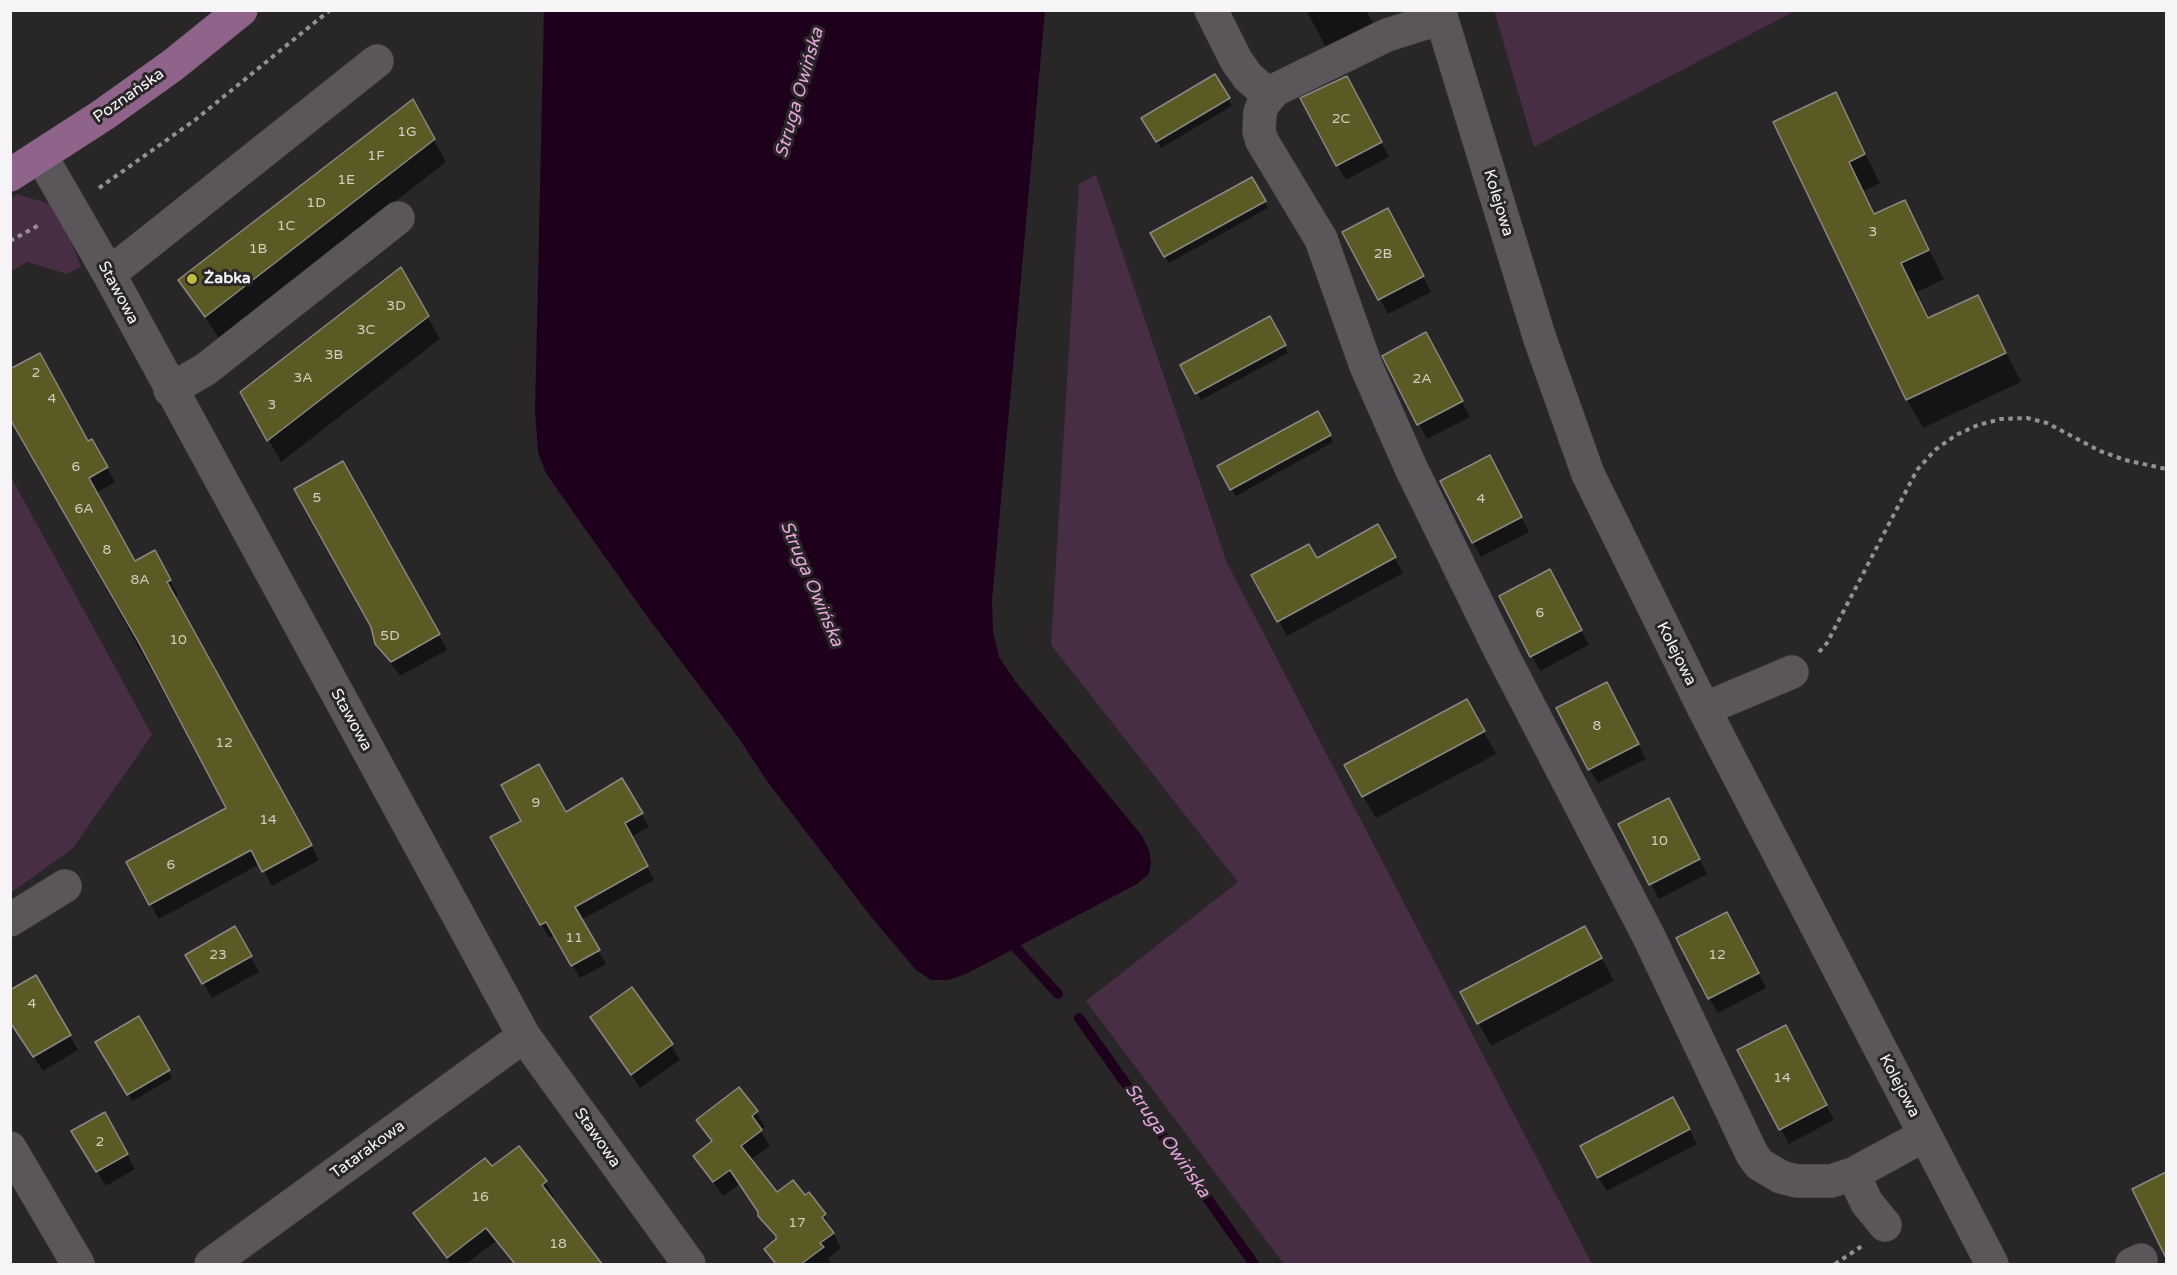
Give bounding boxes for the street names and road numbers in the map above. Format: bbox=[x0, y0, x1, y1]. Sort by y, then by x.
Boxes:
street label: Poznańska bbox=[90, 65, 168, 127]
street label: Kolejowa bbox=[1479, 167, 1517, 239]
street label: Stawowa bbox=[94, 258, 142, 328]
street label: Kolejowa bbox=[1652, 619, 1700, 689]
street label: Stawowa bbox=[326, 686, 376, 754]
street label: Kolejowa bbox=[1874, 1051, 1924, 1121]
street label: Stawowa bbox=[570, 1105, 624, 1171]
street label: Tatarakowa bbox=[327, 1117, 409, 1183]

